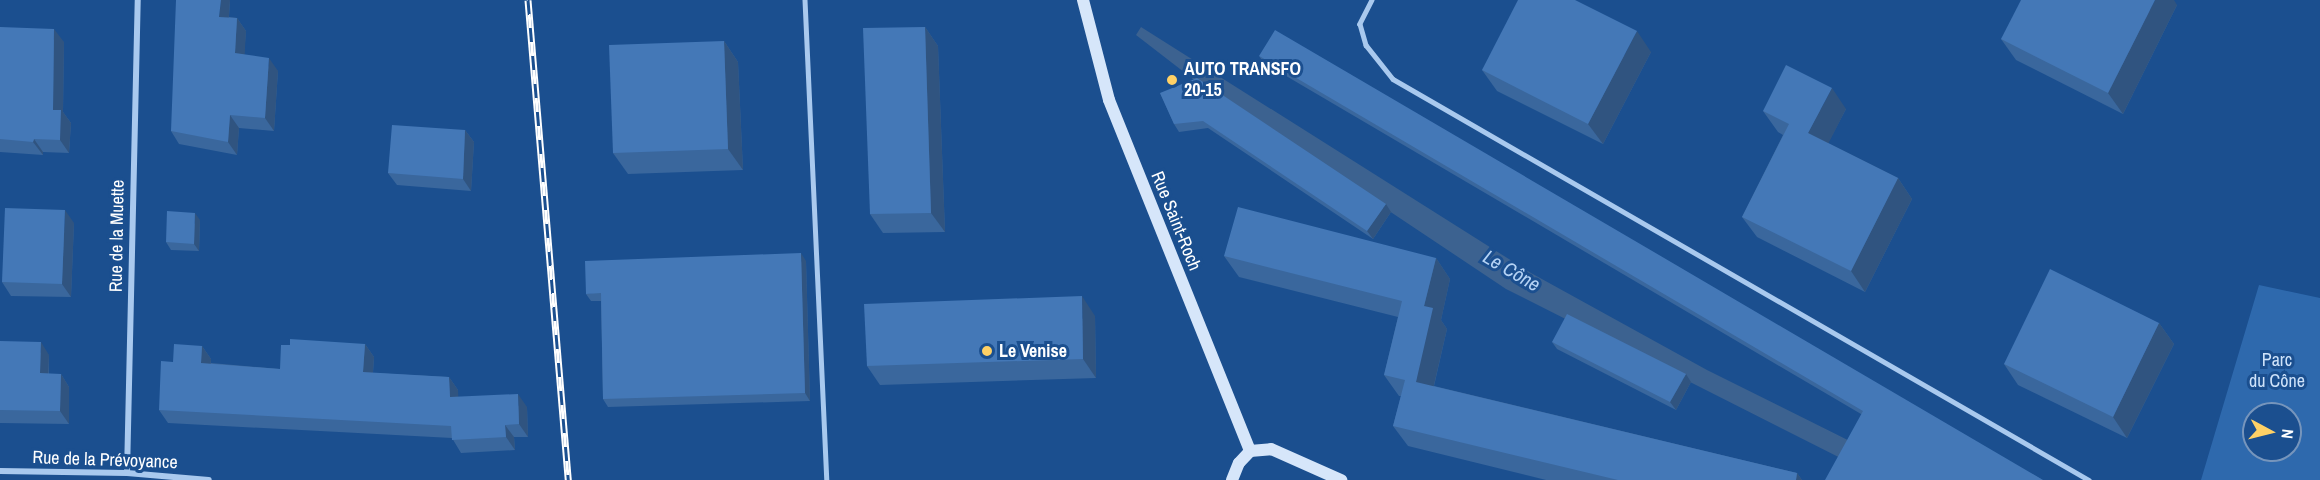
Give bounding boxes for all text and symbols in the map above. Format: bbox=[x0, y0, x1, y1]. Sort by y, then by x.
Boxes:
place label: AUTO TRANSFO 20-15 bbox=[1184, 59, 1301, 101]
marker: AUTO TRANSFO 20-15 bbox=[1165, 73, 1179, 87]
street label: Rue Saint-Roch bbox=[1146, 168, 1206, 274]
street label: Rue de la Muette bbox=[105, 180, 129, 292]
water label: Le Cône bbox=[1479, 244, 1545, 296]
place label: Le Venise bbox=[999, 340, 1067, 362]
marker: Le Venise bbox=[980, 344, 994, 358]
park label: Parc du Cône bbox=[2249, 350, 2305, 392]
north arrow bbox=[2242, 402, 2302, 462]
text: N bbox=[2276, 428, 2299, 440]
street label: Rue de la Prévoyance bbox=[32, 447, 178, 473]

